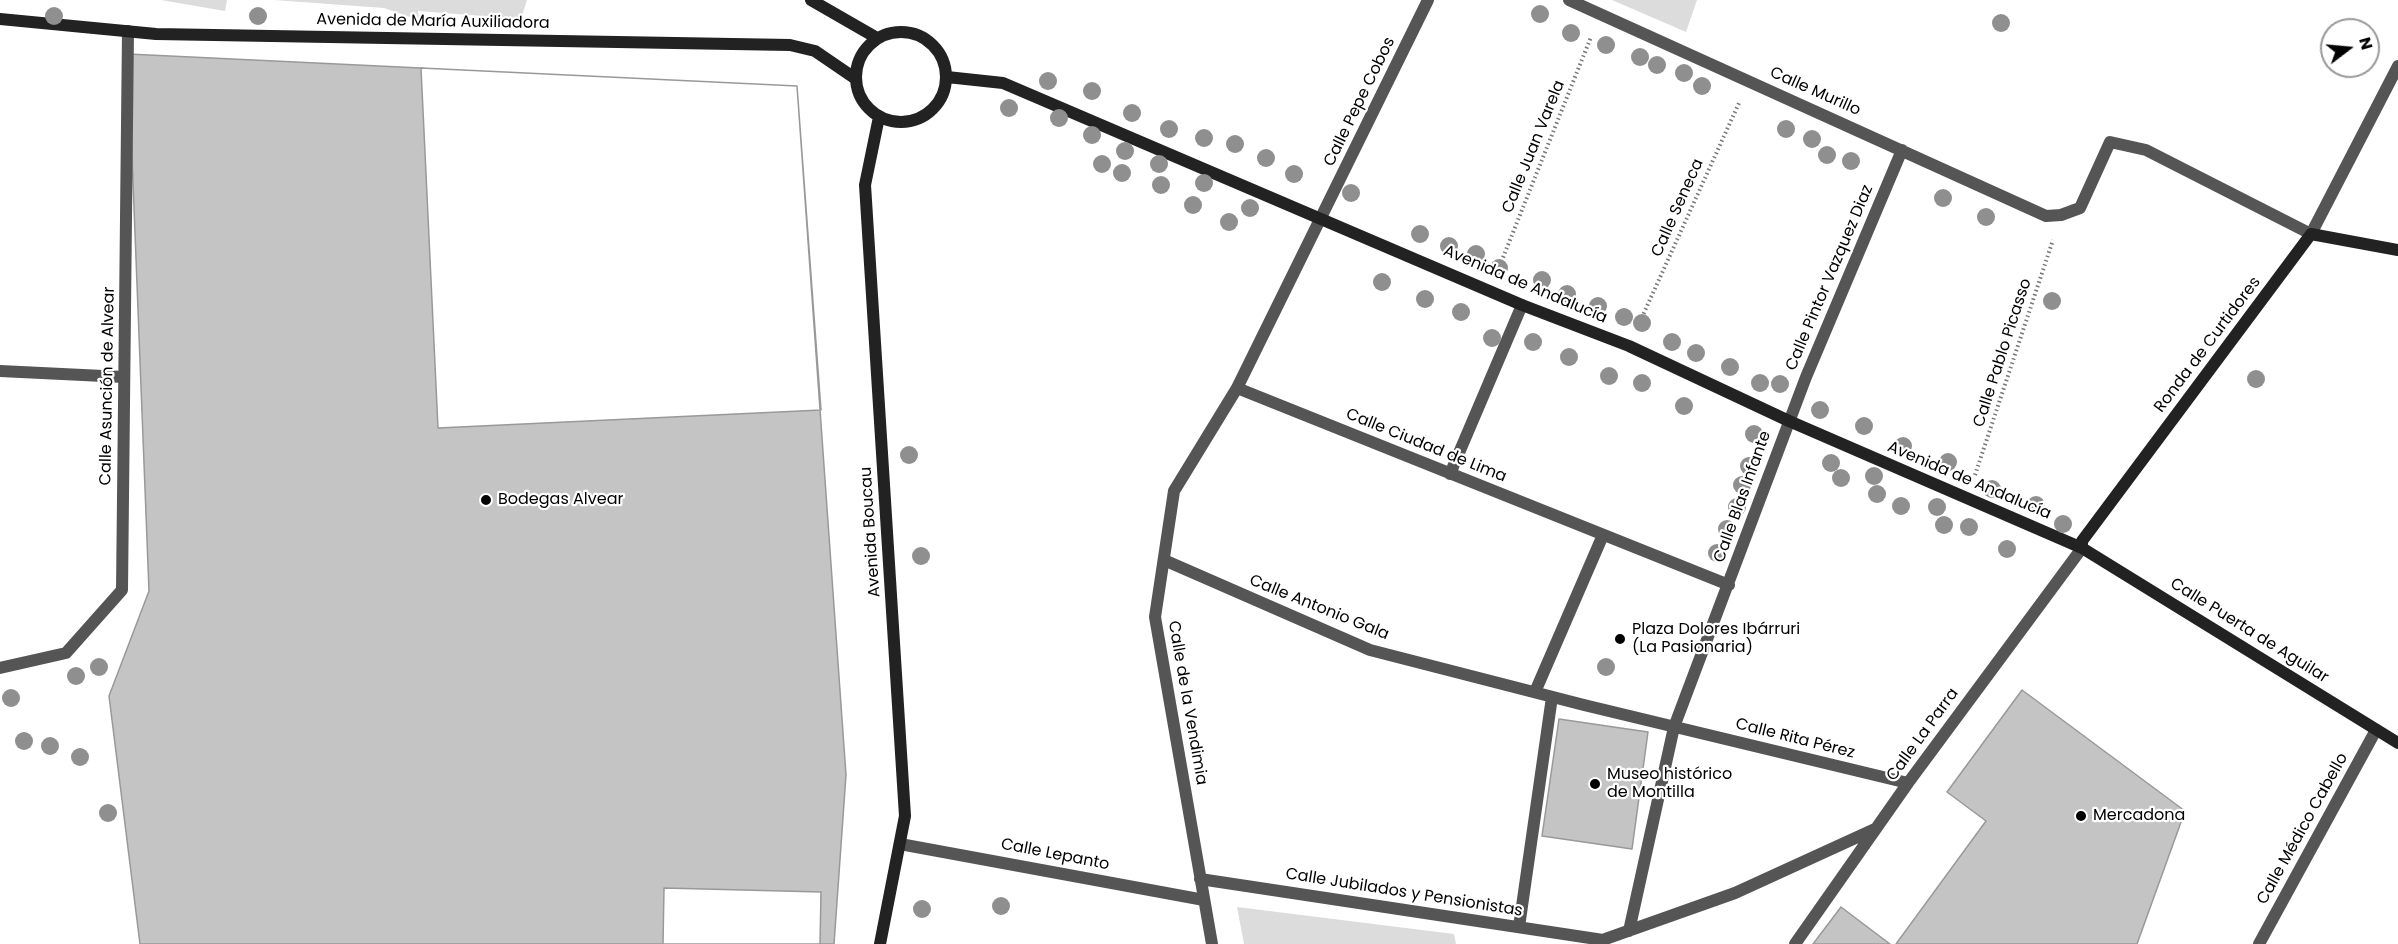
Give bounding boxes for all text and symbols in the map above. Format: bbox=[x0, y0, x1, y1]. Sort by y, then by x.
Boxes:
street label: Avenida de María Auxiliadora bbox=[316, 10, 550, 34]
north arrow bbox=[2320, 18, 2380, 78]
street label: Calle Pepe Cobos bbox=[1320, 34, 1400, 170]
text: N bbox=[2353, 34, 2379, 52]
street label: Calle Murillo bbox=[1767, 63, 1863, 121]
street label: Calle Juan Varela bbox=[1499, 78, 1569, 216]
street label: Calle Seneca bbox=[1648, 156, 1708, 260]
street label: Calle Pintor Vazquez Diaz bbox=[1782, 182, 1878, 374]
street label: Avenida de Andalucía bbox=[1440, 242, 1610, 328]
street label: Ronda de Curtidores bbox=[2151, 273, 2265, 417]
street label: Calle Pablo Picasso bbox=[1970, 276, 2036, 430]
street label: Calle Asunción de Alvear bbox=[97, 287, 119, 485]
street label: Calle Ciudad de Lima bbox=[1343, 405, 1509, 487]
street label: Calle Blas Infante bbox=[1710, 429, 1776, 565]
street label: Avenida de Andalucía bbox=[1884, 438, 2054, 524]
street label: Avenida Boucau bbox=[857, 466, 885, 598]
place label: Bodegas Alvear bbox=[498, 490, 623, 510]
marker: Bodegas Alvear bbox=[479, 493, 493, 507]
street label: Calle Antonio Gala bbox=[1246, 571, 1392, 645]
street label: Calle Puerta de Aguilar bbox=[2166, 574, 2332, 688]
street label: Calle de la Vendimia bbox=[1163, 619, 1211, 787]
place label: Plaza Dolores Ibárruri (La Pasionaria) bbox=[1632, 620, 1800, 658]
marker: Plaza Dolores Ibárruri (La Pasionaria) bbox=[1613, 632, 1627, 646]
street label: Calle La Parra bbox=[1883, 685, 1963, 785]
street label: Calle Rita Pérez bbox=[1733, 715, 1857, 763]
street label: Calle Médico Cabello bbox=[2253, 750, 2353, 908]
place label: Museo histórico de Montilla bbox=[1607, 765, 1732, 803]
marker: Museo histórico de Montilla bbox=[1588, 777, 1602, 791]
place label: Mercadona bbox=[2093, 806, 2185, 826]
marker: Mercadona bbox=[2074, 809, 2088, 823]
street label: Calle Lepanto bbox=[999, 835, 1111, 875]
street label: Calle Jubilados y Pensionistas bbox=[1284, 865, 1524, 921]

